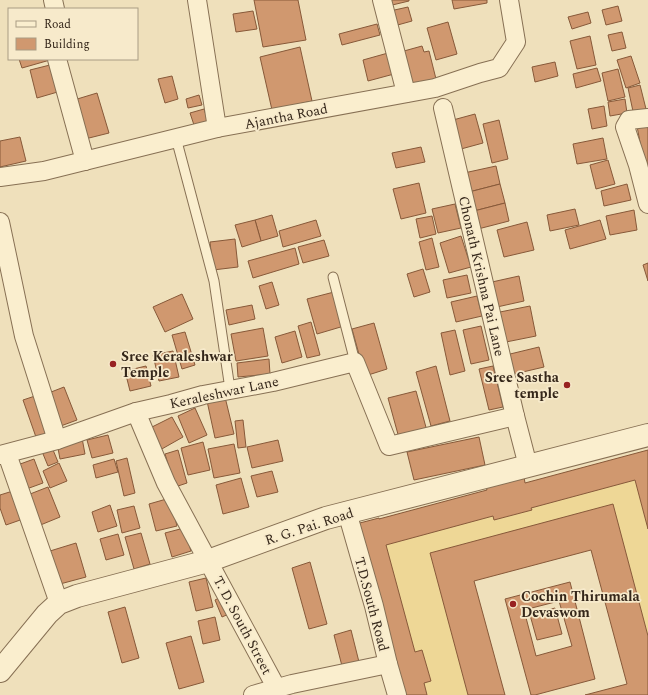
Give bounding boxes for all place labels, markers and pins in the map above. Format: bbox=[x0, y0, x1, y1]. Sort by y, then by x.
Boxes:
place label: Sree Keraleshwar Temple bbox=[121, 346, 233, 383]
marker: Sree Keraleshwar Temple bbox=[108, 359, 118, 369]
place label: Sree Sastha temple bbox=[485, 367, 560, 404]
marker: Sree Sastha temple bbox=[562, 380, 572, 390]
place label: Cochin Thirumala Devaswom bbox=[521, 586, 641, 623]
marker: Cochin Thirumala Devaswom bbox=[508, 599, 518, 609]

